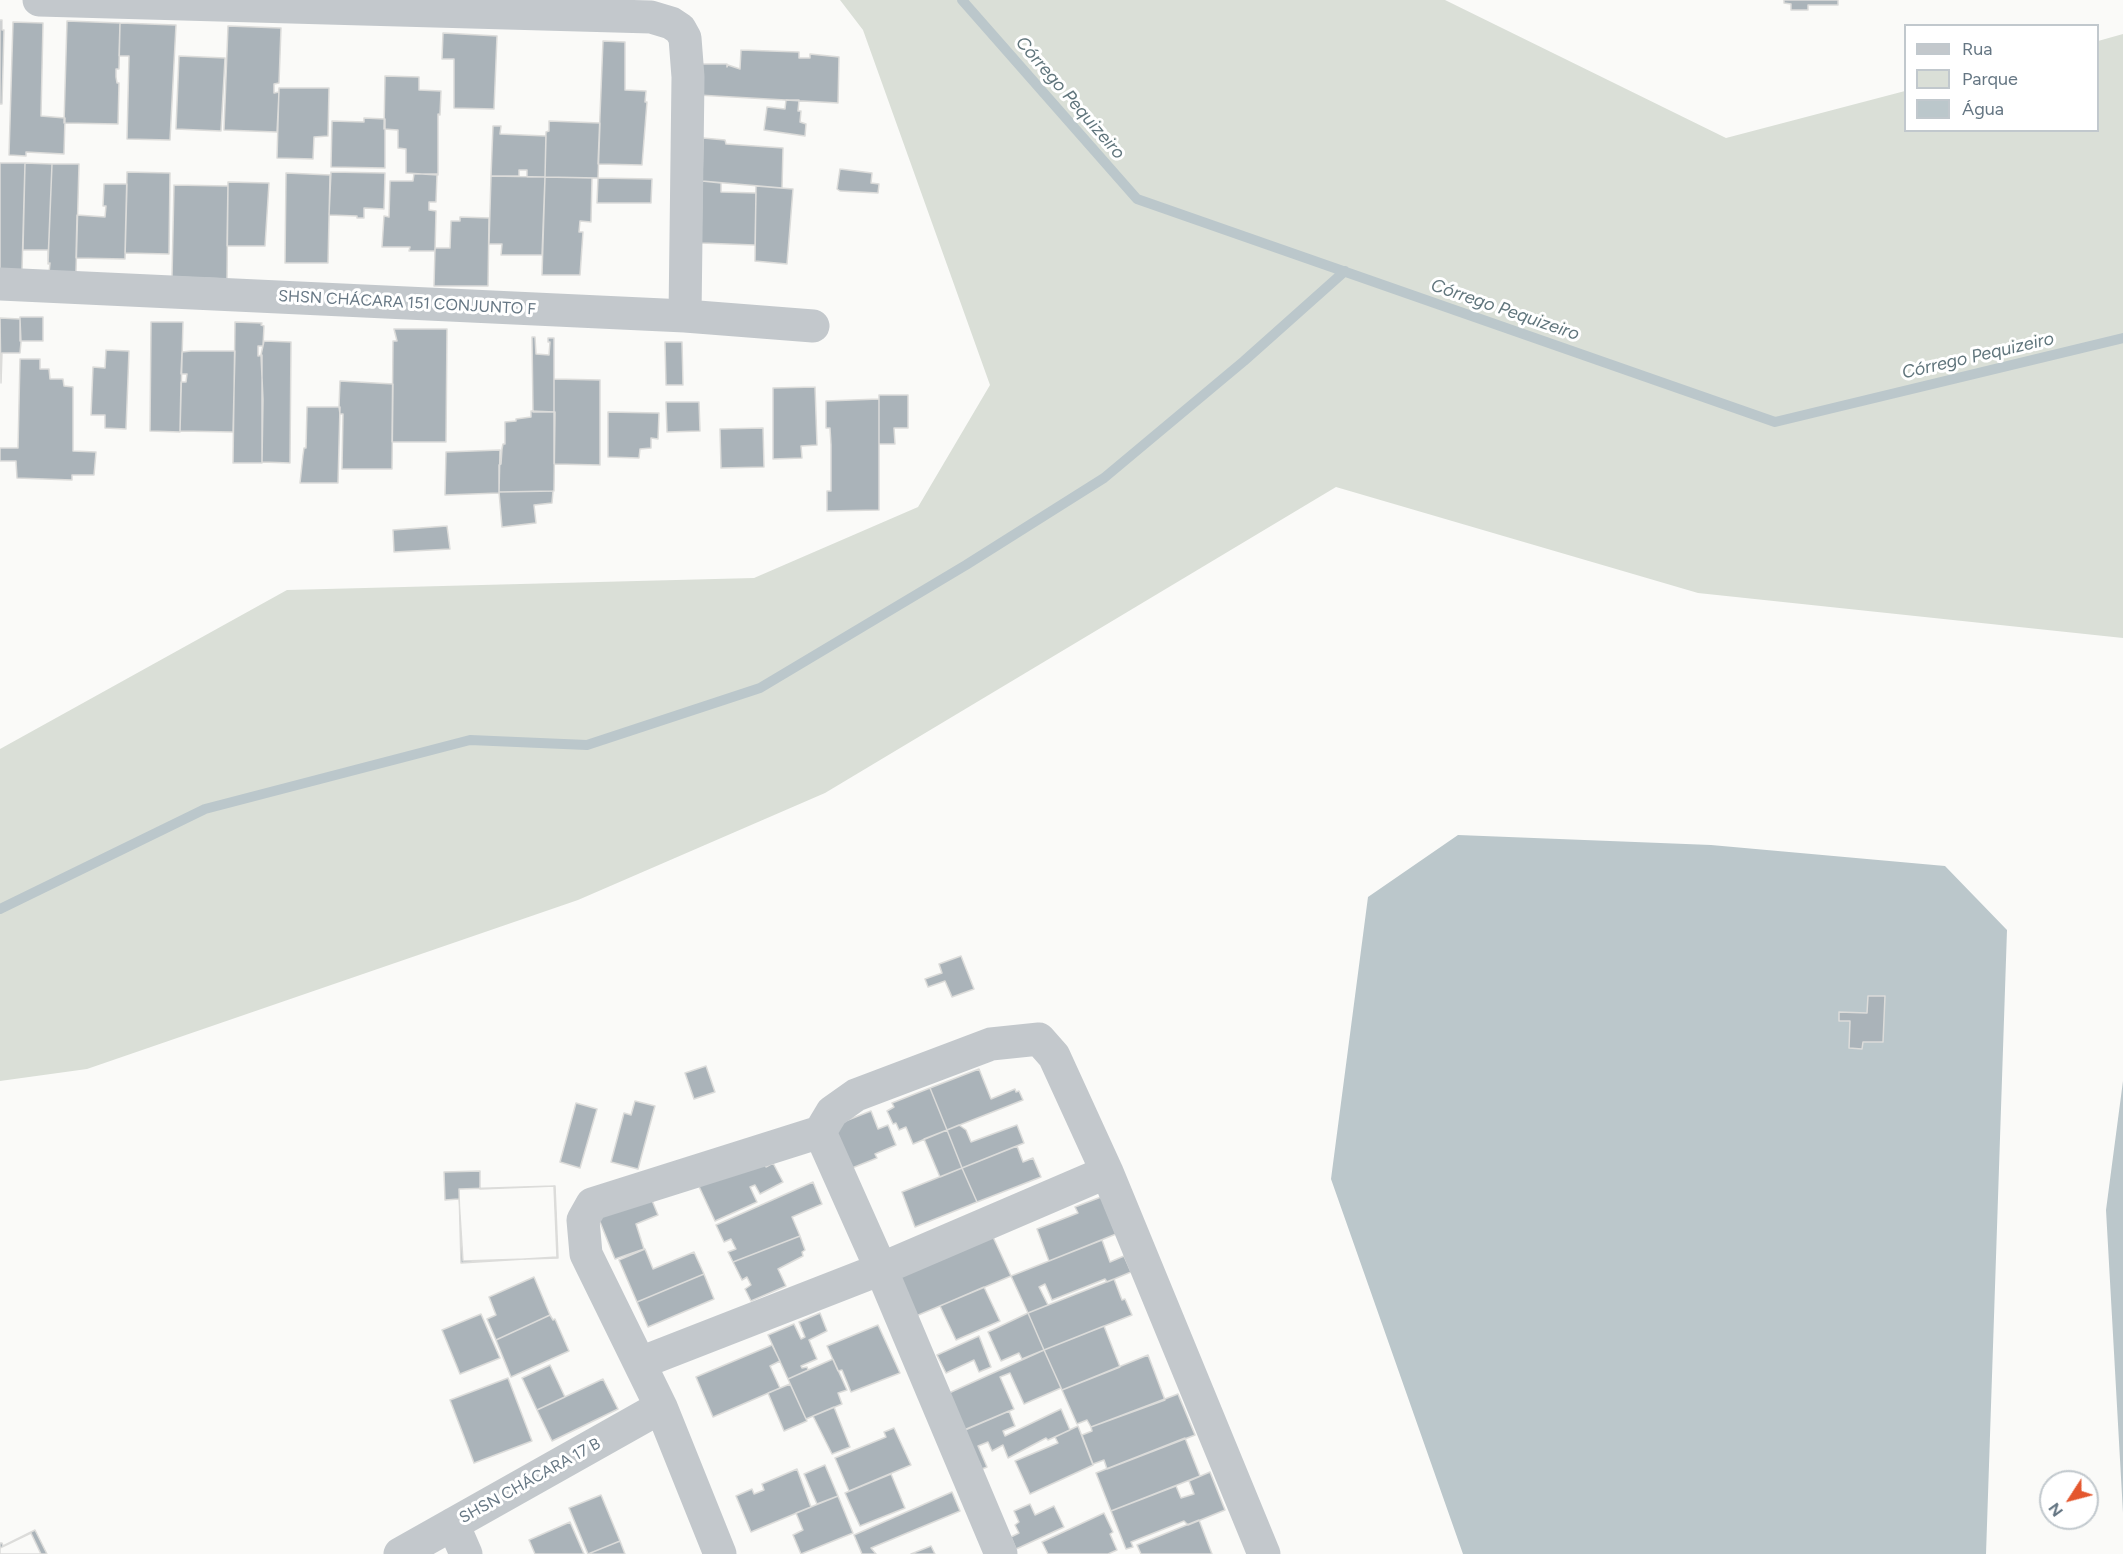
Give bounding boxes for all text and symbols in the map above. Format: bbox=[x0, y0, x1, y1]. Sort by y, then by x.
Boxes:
legend bbox=[1904, 24, 2099, 132]
water label: Córrego Pequizeiro bbox=[1011, 32, 1129, 164]
text: Rua bbox=[1962, 38, 1993, 60]
text: Parque bbox=[1962, 68, 2018, 90]
text: Água bbox=[1962, 98, 2004, 120]
water label: Córrego Pequizeiro bbox=[1428, 274, 1582, 346]
street label: SHSN CHÁCARA 151 CONJUNTO F bbox=[278, 287, 536, 319]
water label: Córrego Pequizeiro bbox=[1900, 328, 2056, 384]
street label: SHSN CHÁCARA 17 B bbox=[456, 1434, 604, 1528]
north arrow bbox=[2039, 1470, 2099, 1530]
text: N bbox=[2044, 1499, 2067, 1520]

